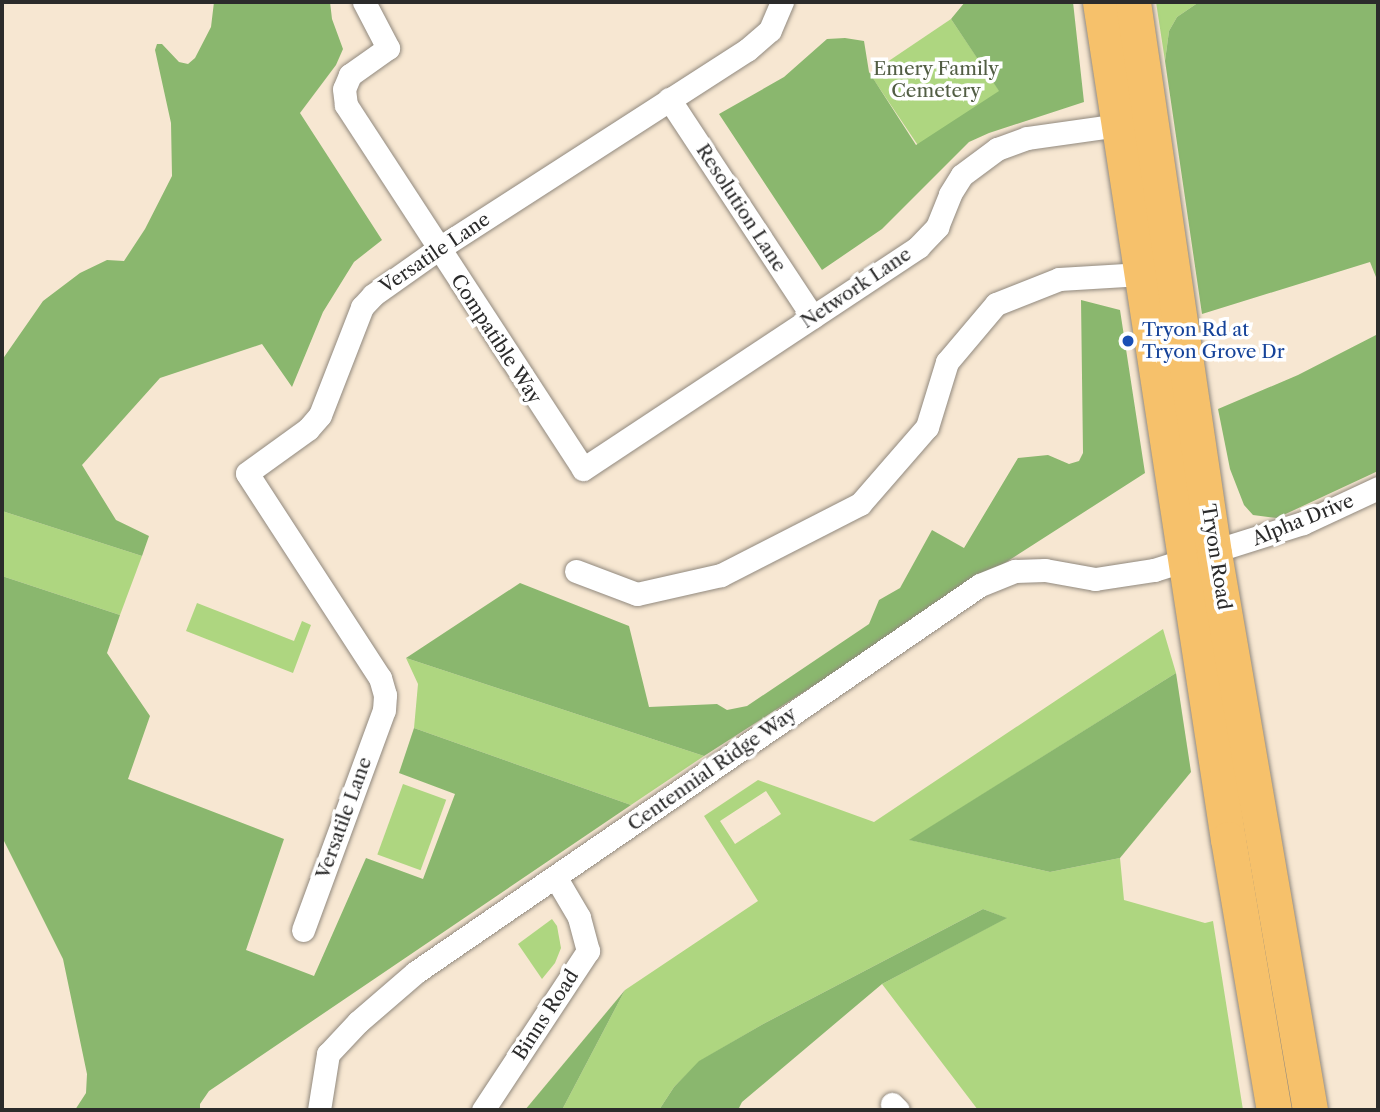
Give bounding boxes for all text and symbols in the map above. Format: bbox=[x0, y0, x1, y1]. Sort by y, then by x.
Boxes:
park label: Emery Family Cemetery bbox=[873, 58, 999, 102]
street label: Resolution Lane bbox=[691, 140, 791, 276]
street label: Versatile Lane bbox=[376, 208, 494, 298]
street label: Network Lane bbox=[796, 243, 916, 333]
street label: Compatible Way bbox=[446, 270, 546, 408]
place label: Tryon Rd at Tryon Grove Dr bbox=[1142, 319, 1285, 363]
marker: Tryon Rd at Tryon Grove Dr bbox=[1120, 333, 1136, 349]
street label: Alpha Drive bbox=[1249, 489, 1357, 551]
street label: Tryon Road bbox=[1196, 503, 1236, 611]
street label: Centennial Ridge Way bbox=[623, 702, 801, 836]
street label: Versatile Lane bbox=[311, 754, 377, 882]
street label: Binns Road bbox=[508, 966, 584, 1064]

